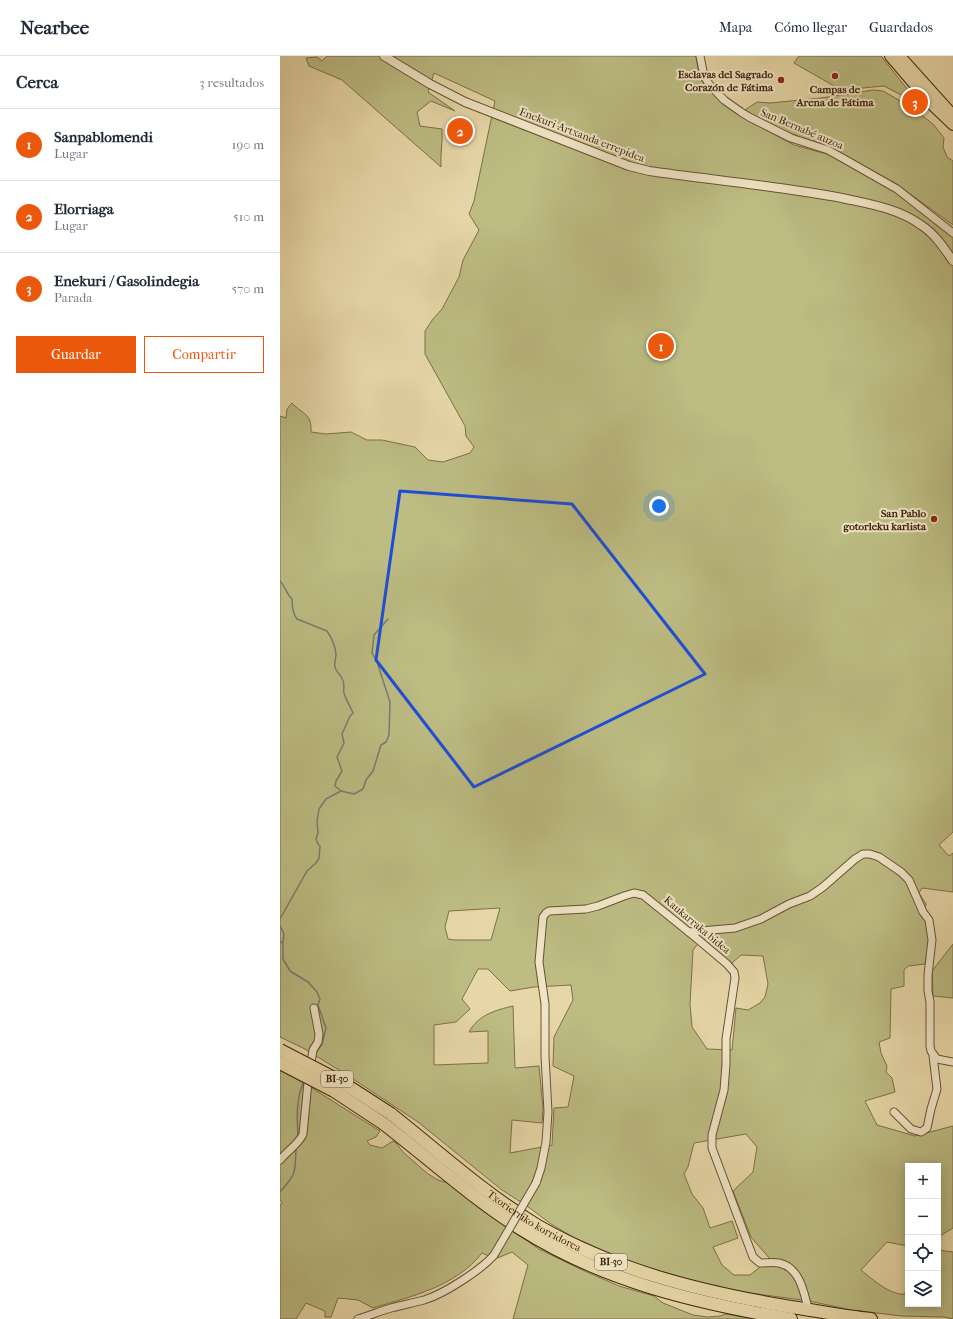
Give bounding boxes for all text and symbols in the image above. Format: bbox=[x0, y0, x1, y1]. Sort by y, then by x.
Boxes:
text: Nearbee bbox=[20, 17, 89, 39]
text: Mapa bbox=[719, 19, 752, 36]
text: Cómo llegar bbox=[774, 19, 847, 36]
text: Guardados bbox=[869, 19, 933, 36]
place label: Esclavas del Sagrado Corazón de Fátima bbox=[678, 68, 774, 94]
marker: Campas de Arena de Fátima bbox=[830, 71, 840, 81]
text: Cerca bbox=[16, 72, 58, 92]
text: 3 resultados bbox=[199, 75, 264, 90]
marker: Esclavas del Sagrado Corazón de Fátima bbox=[776, 75, 786, 85]
place label: Campas de Arena de Fátima bbox=[795, 83, 874, 109]
pin: 3 bbox=[902, 87, 928, 117]
street label: Enekuri-Artxanda errepidea bbox=[517, 105, 647, 165]
street label: San Bernabé auzoa bbox=[759, 106, 846, 153]
pin: 2 bbox=[447, 116, 473, 146]
text: Sanpablomendi bbox=[54, 128, 153, 146]
text: 1 bbox=[27, 137, 31, 152]
text: 190 m bbox=[232, 137, 264, 152]
text: Lugar bbox=[54, 146, 88, 161]
text: Elorriaga bbox=[54, 200, 114, 218]
text: 2 bbox=[26, 209, 32, 224]
text: 510 m bbox=[233, 209, 264, 224]
text: Lugar bbox=[54, 218, 88, 233]
text: Enekuri / Gasolindegia bbox=[54, 272, 199, 290]
text: 3 bbox=[26, 281, 32, 296]
text: 570 m bbox=[231, 281, 264, 296]
text: Parada bbox=[54, 290, 92, 305]
pin: 1 bbox=[648, 331, 674, 361]
button: Guardar bbox=[16, 336, 136, 373]
button: Compartir bbox=[144, 336, 264, 373]
your location bbox=[649, 496, 669, 516]
place label: San Pablo gotorleku karlista bbox=[843, 507, 927, 533]
marker: San Pablo gotorleku karlista bbox=[929, 514, 939, 524]
street label: Kaukarraka bidea bbox=[661, 893, 734, 957]
road number: BI-30 bbox=[321, 1071, 353, 1087]
map controls bbox=[905, 1163, 941, 1307]
button: + bbox=[905, 1163, 941, 1199]
street label: Txorierriko korridorea bbox=[485, 1187, 584, 1254]
button: − bbox=[905, 1199, 941, 1235]
button: locate bbox=[905, 1235, 941, 1271]
road number: BI-30 bbox=[595, 1254, 627, 1270]
button: layers bbox=[905, 1271, 941, 1307]

